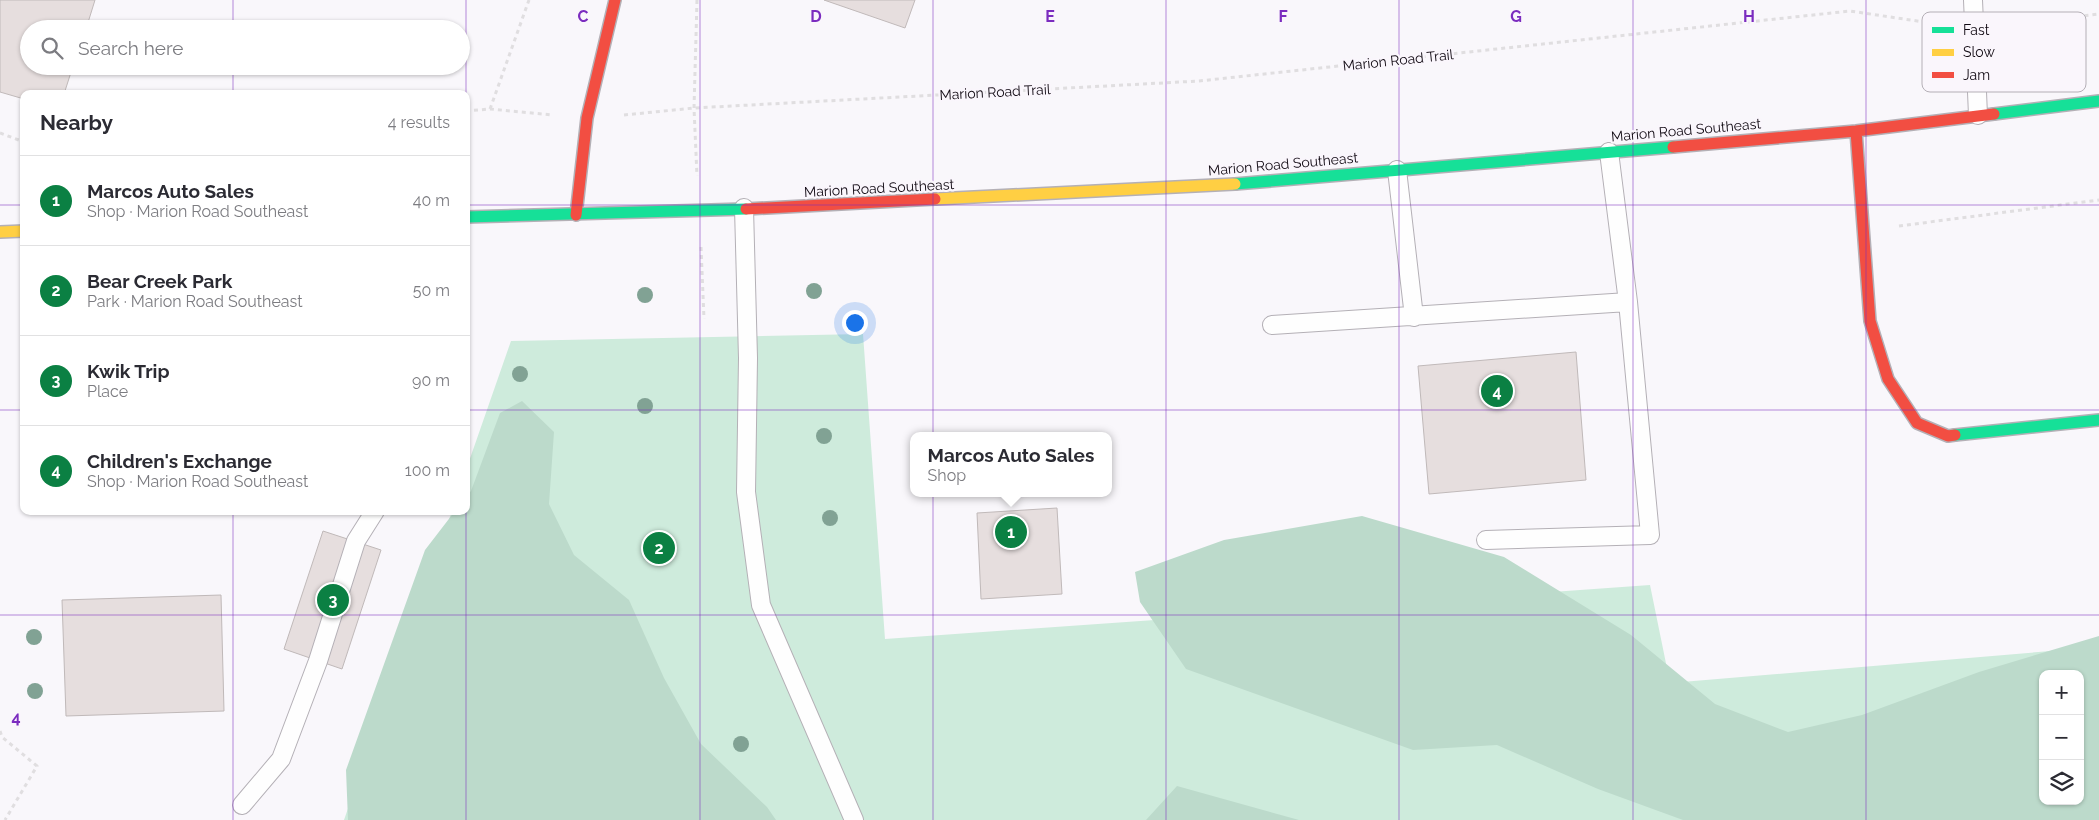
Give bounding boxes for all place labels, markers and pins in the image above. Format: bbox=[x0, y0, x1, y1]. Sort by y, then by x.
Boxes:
pin: 4 bbox=[1481, 372, 1513, 410]
pin: 1 bbox=[995, 513, 1027, 551]
pin: 2 bbox=[643, 529, 675, 567]
pin: 3 bbox=[317, 581, 349, 619]

